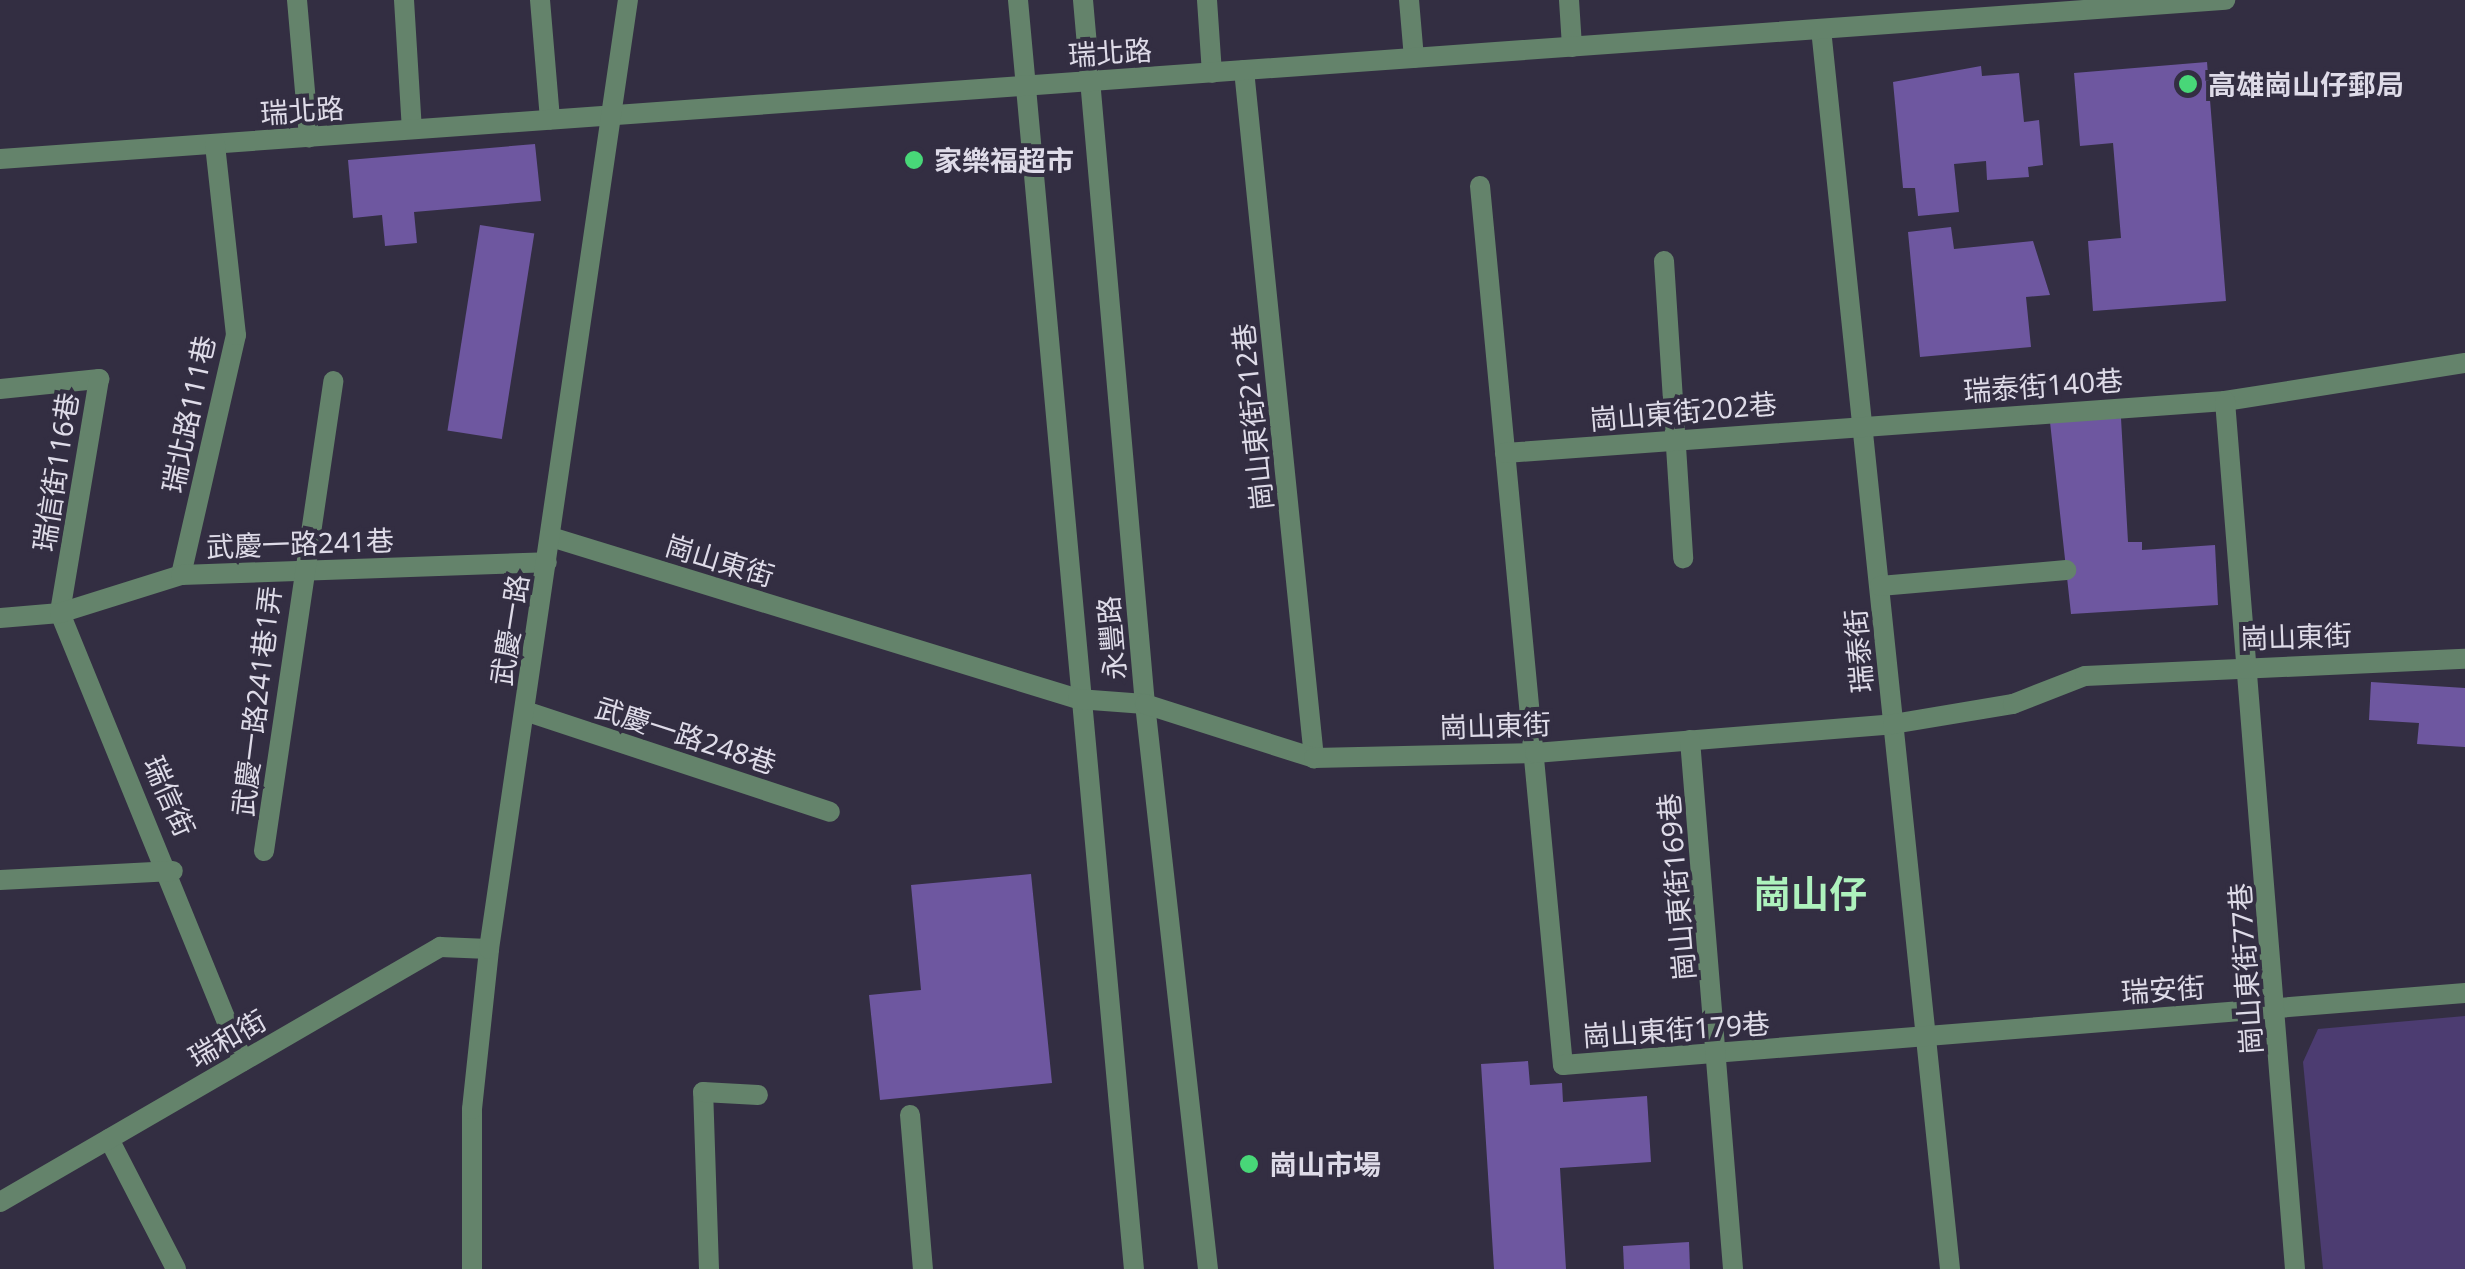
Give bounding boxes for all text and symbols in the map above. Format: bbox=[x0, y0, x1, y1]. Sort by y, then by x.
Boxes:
street label: 瑞北路 bbox=[1067, 32, 1153, 72]
place label: 高雄崗山仔郵局 bbox=[2208, 67, 2404, 101]
marker: 高雄崗山仔郵局 bbox=[2177, 73, 2199, 95]
street label: 瑞北路 bbox=[259, 90, 345, 130]
place label: 家樂福超市 bbox=[934, 143, 1074, 177]
marker: 家樂福超市 bbox=[903, 149, 925, 171]
street label: 崗山東街212巷 bbox=[1225, 322, 1279, 512]
street label: 瑞北路111巷 bbox=[155, 332, 221, 496]
street label: 瑞泰街140巷 bbox=[1962, 363, 2124, 407]
street label: 崗山東街202巷 bbox=[1588, 386, 1778, 436]
street label: 瑞信街116巷 bbox=[26, 390, 84, 554]
street label: 武慶一路241巷 bbox=[205, 523, 395, 563]
street label: 崗山東街 bbox=[662, 528, 778, 592]
street label: 武慶一路 bbox=[484, 572, 534, 688]
street label: 武慶一路241巷1弄 bbox=[225, 584, 287, 818]
street label: 永豐路 bbox=[1091, 595, 1131, 681]
street label: 瑞泰街 bbox=[1838, 608, 1878, 694]
street label: 崗山東街 bbox=[2239, 617, 2353, 655]
street label: 武慶一路248巷 bbox=[591, 690, 781, 780]
street label: 崗山東街 bbox=[1438, 706, 1552, 744]
street label: 瑞信街 bbox=[138, 751, 202, 841]
street label: 崗山東街169巷 bbox=[1651, 792, 1701, 982]
district label: 崗山仔 bbox=[1753, 871, 1867, 917]
street label: 崗山東街77巷 bbox=[2222, 882, 2268, 1056]
street label: 瑞安街 bbox=[2120, 969, 2206, 1009]
street label: 瑞和街 bbox=[182, 1002, 272, 1074]
street label: 崗山東街179巷 bbox=[1581, 1006, 1771, 1052]
place label: 崗山市場 bbox=[1269, 1147, 1381, 1181]
marker: 崗山市場 bbox=[1238, 1153, 1260, 1175]

